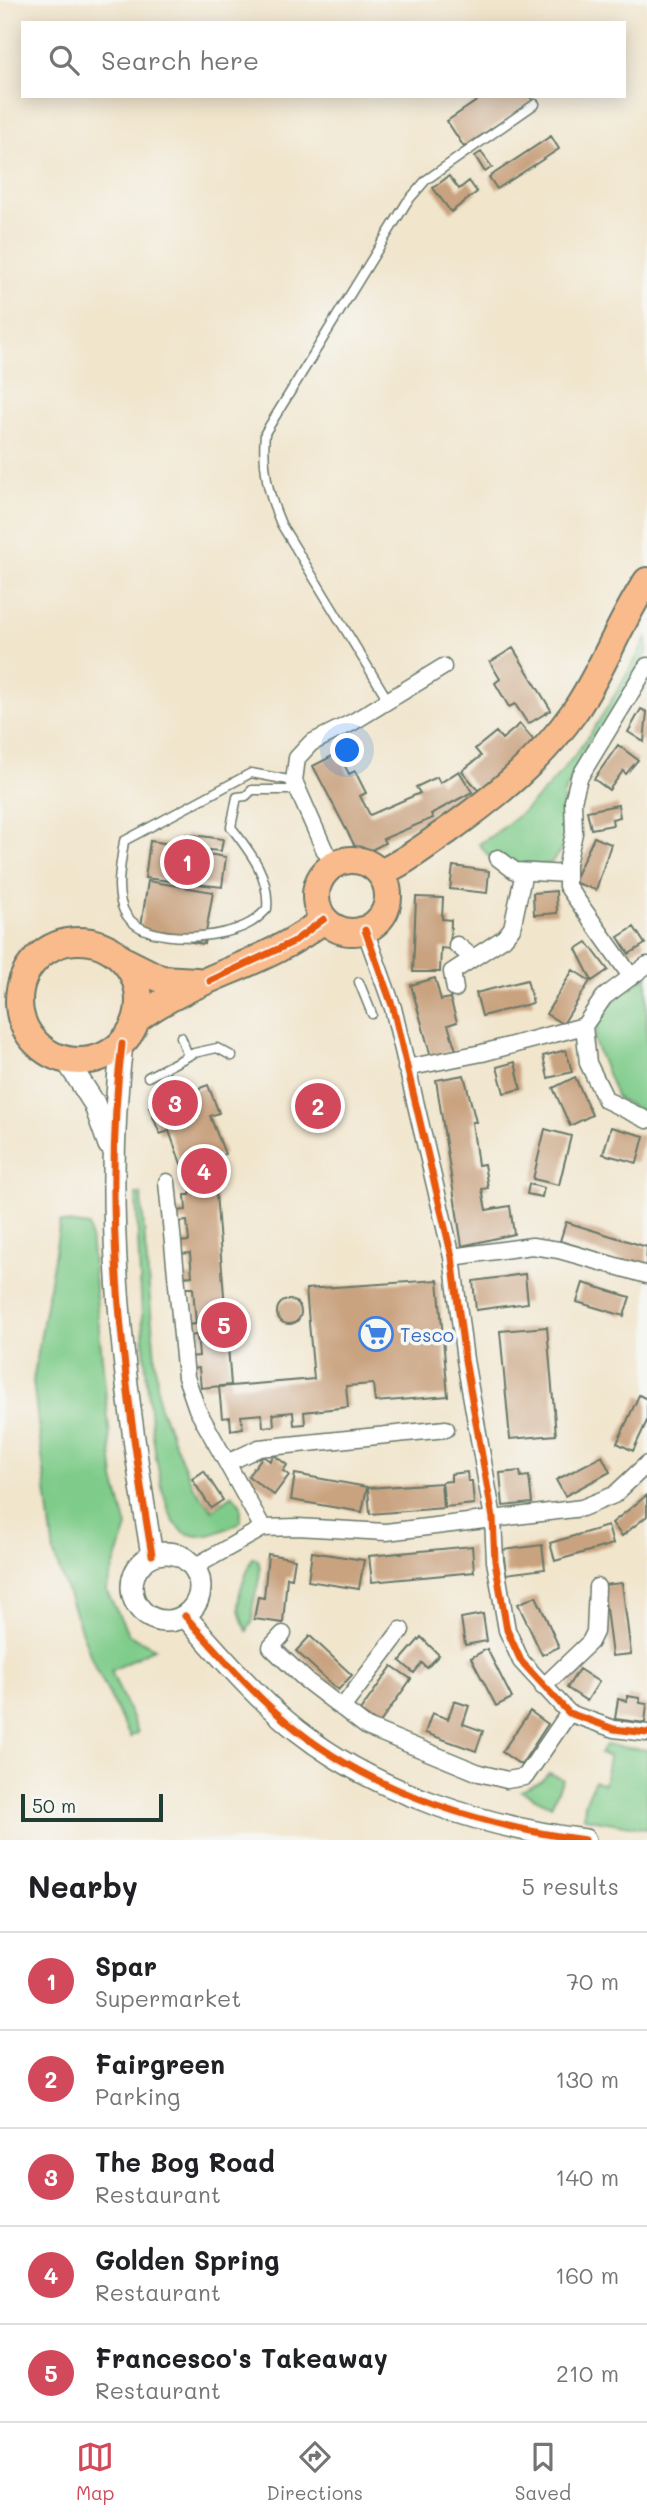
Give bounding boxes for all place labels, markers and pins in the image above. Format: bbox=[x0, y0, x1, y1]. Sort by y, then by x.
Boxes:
pin: 1 bbox=[164, 836, 210, 888]
pin: 3 bbox=[152, 1077, 198, 1129]
pin: 2 bbox=[295, 1080, 341, 1132]
pin: 4 bbox=[181, 1145, 227, 1197]
pin: 5 bbox=[201, 1299, 247, 1351]
supermarket icon: Tesco bbox=[357, 1315, 395, 1353]
place label: Tesco bbox=[400, 1322, 454, 1347]

